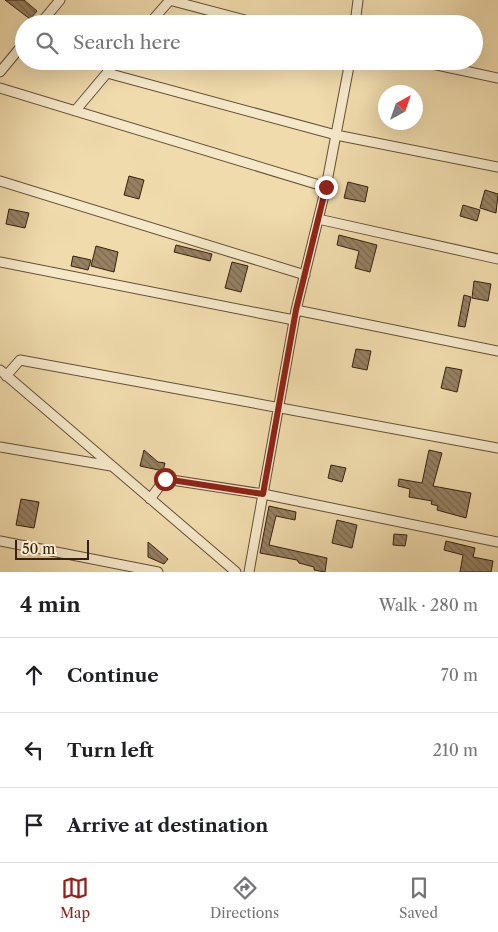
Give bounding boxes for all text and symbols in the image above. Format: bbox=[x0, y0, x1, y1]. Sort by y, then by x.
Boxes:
search box bbox=[15, 15, 483, 70]
icon: search bbox=[33, 29, 61, 57]
text: Search here bbox=[73, 31, 181, 54]
north arrow bbox=[378, 85, 423, 130]
route end bbox=[315, 176, 338, 199]
route start bbox=[154, 468, 177, 491]
scale bar bbox=[15, 537, 89, 560]
text: 50 m bbox=[22, 540, 55, 558]
text: 4 min bbox=[20, 592, 81, 617]
text: Walk · 280 m bbox=[379, 595, 478, 615]
icon: ahead bbox=[20, 661, 48, 689]
text: Continue bbox=[67, 664, 159, 687]
text: 70 m bbox=[441, 665, 478, 685]
icon: left bbox=[20, 736, 48, 764]
text: Turn left bbox=[67, 739, 154, 762]
text: 210 m bbox=[433, 740, 478, 760]
icon: arrive bbox=[20, 811, 48, 839]
text: Arrive at destination bbox=[67, 814, 268, 837]
tab: Map bbox=[60, 874, 90, 922]
tab: Directions bbox=[210, 874, 279, 922]
tab: Saved bbox=[399, 874, 438, 922]

